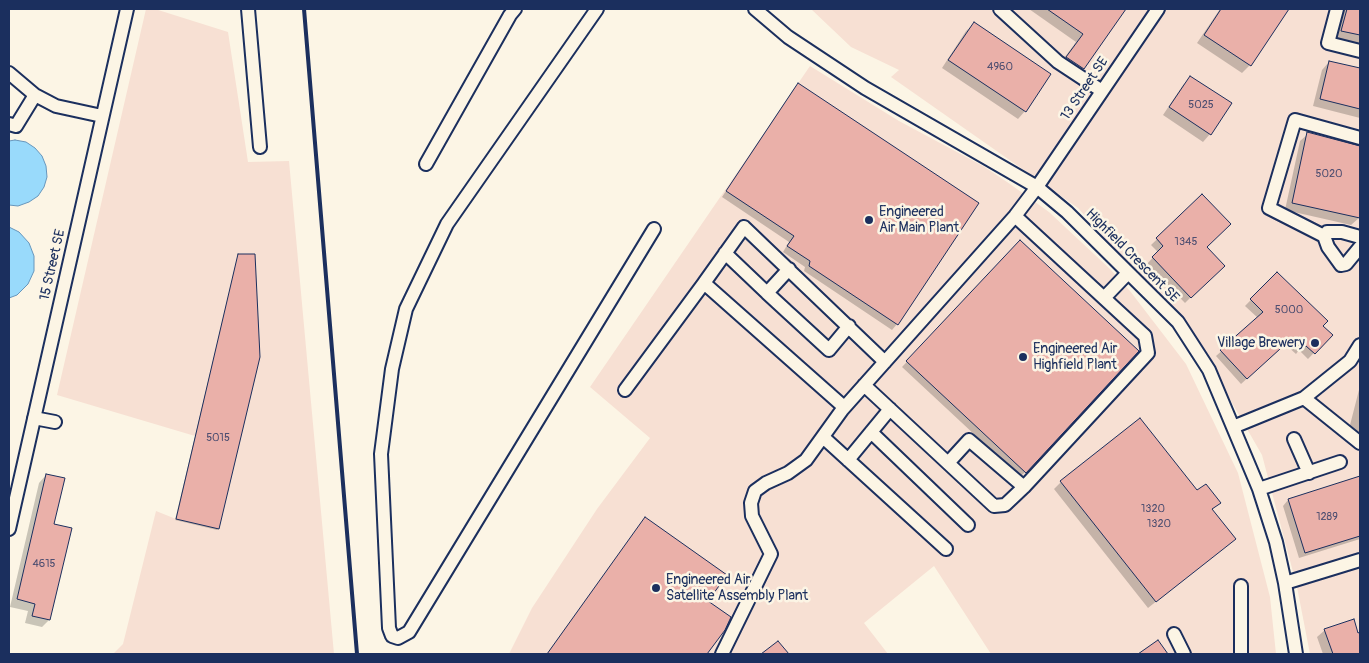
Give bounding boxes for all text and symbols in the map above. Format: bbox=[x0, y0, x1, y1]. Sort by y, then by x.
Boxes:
street label: 13 Street SE bbox=[1058, 54, 1112, 124]
house number: 4960 bbox=[987, 60, 1013, 74]
house number: 5025 bbox=[1188, 98, 1214, 112]
house number: 5020 bbox=[1315, 167, 1343, 181]
place label: Engineered Air Main Plant bbox=[879, 204, 959, 236]
street label: Highfield Crescent SE bbox=[1082, 206, 1182, 306]
marker: Engineered Air Main Plant bbox=[863, 214, 875, 226]
street label: 15 Street SE bbox=[37, 228, 69, 302]
house number: 1345 bbox=[1175, 235, 1197, 249]
house number: 5000 bbox=[1275, 303, 1303, 317]
place label: Village Brewery bbox=[1217, 335, 1305, 351]
marker: Village Brewery bbox=[1309, 337, 1321, 349]
place label: Engineered Air Highfield Plant bbox=[1033, 341, 1117, 374]
marker: Engineered Air Highfield Plant bbox=[1017, 351, 1029, 363]
house number: 5015 bbox=[206, 431, 230, 445]
house number: 1320 bbox=[1141, 502, 1165, 516]
house number: 1289 bbox=[1316, 510, 1338, 524]
house number: 1320 bbox=[1147, 517, 1171, 531]
house number: 4615 bbox=[32, 557, 56, 571]
place label: Engineered Air Satellite Assembly Plant bbox=[666, 572, 808, 604]
marker: Engineered Air Satellite Assembly Plant bbox=[650, 582, 662, 594]

